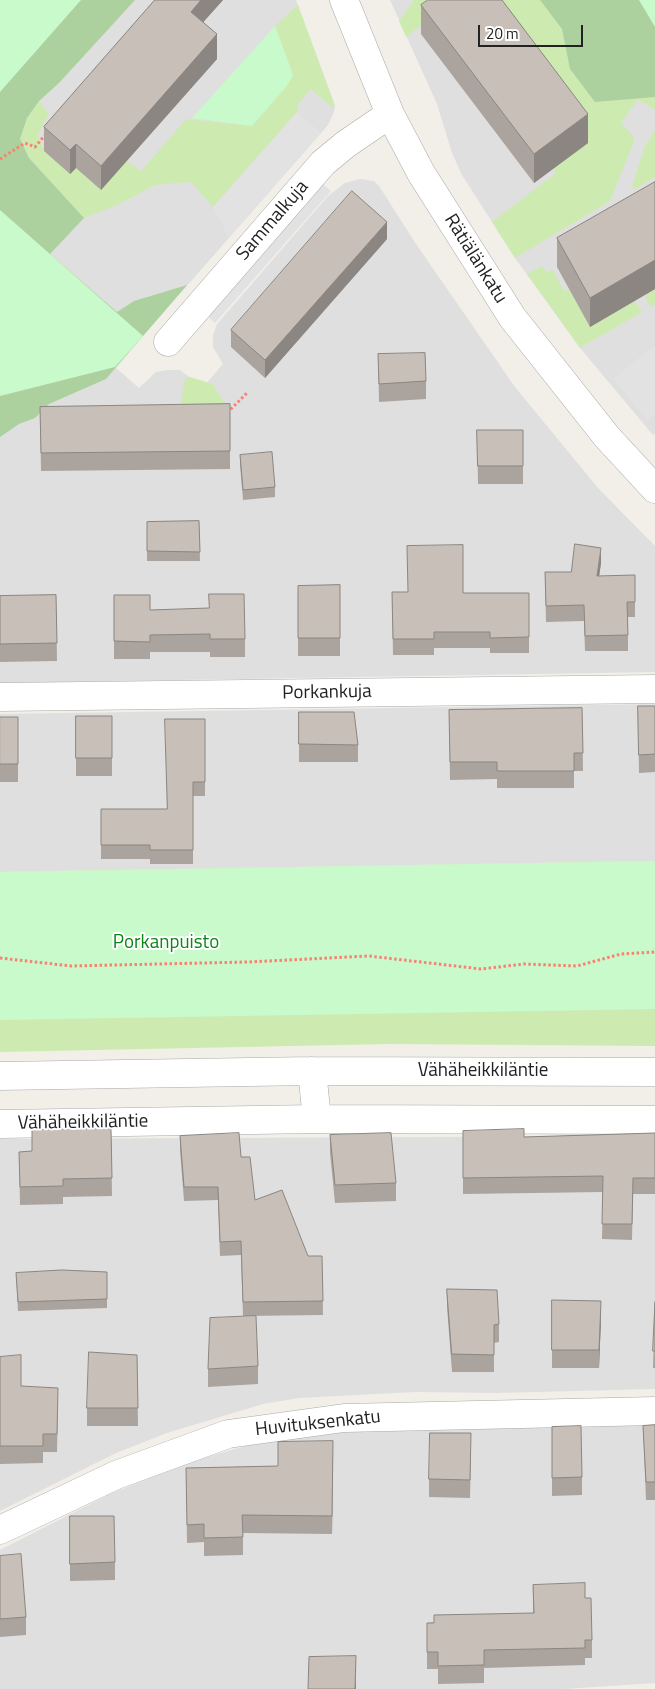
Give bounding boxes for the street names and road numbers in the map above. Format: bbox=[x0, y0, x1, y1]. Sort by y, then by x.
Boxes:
street label: Sammalkuja bbox=[232, 176, 314, 266]
street label: Rätiälänkatu bbox=[439, 210, 511, 308]
street label: Porkankuja bbox=[282, 681, 372, 705]
street label: Vähäheikkiläntie bbox=[418, 1060, 548, 1082]
street label: Vähäheikkiläntie bbox=[18, 1110, 148, 1136]
street label: Huvituksenkatu bbox=[254, 1406, 382, 1442]

